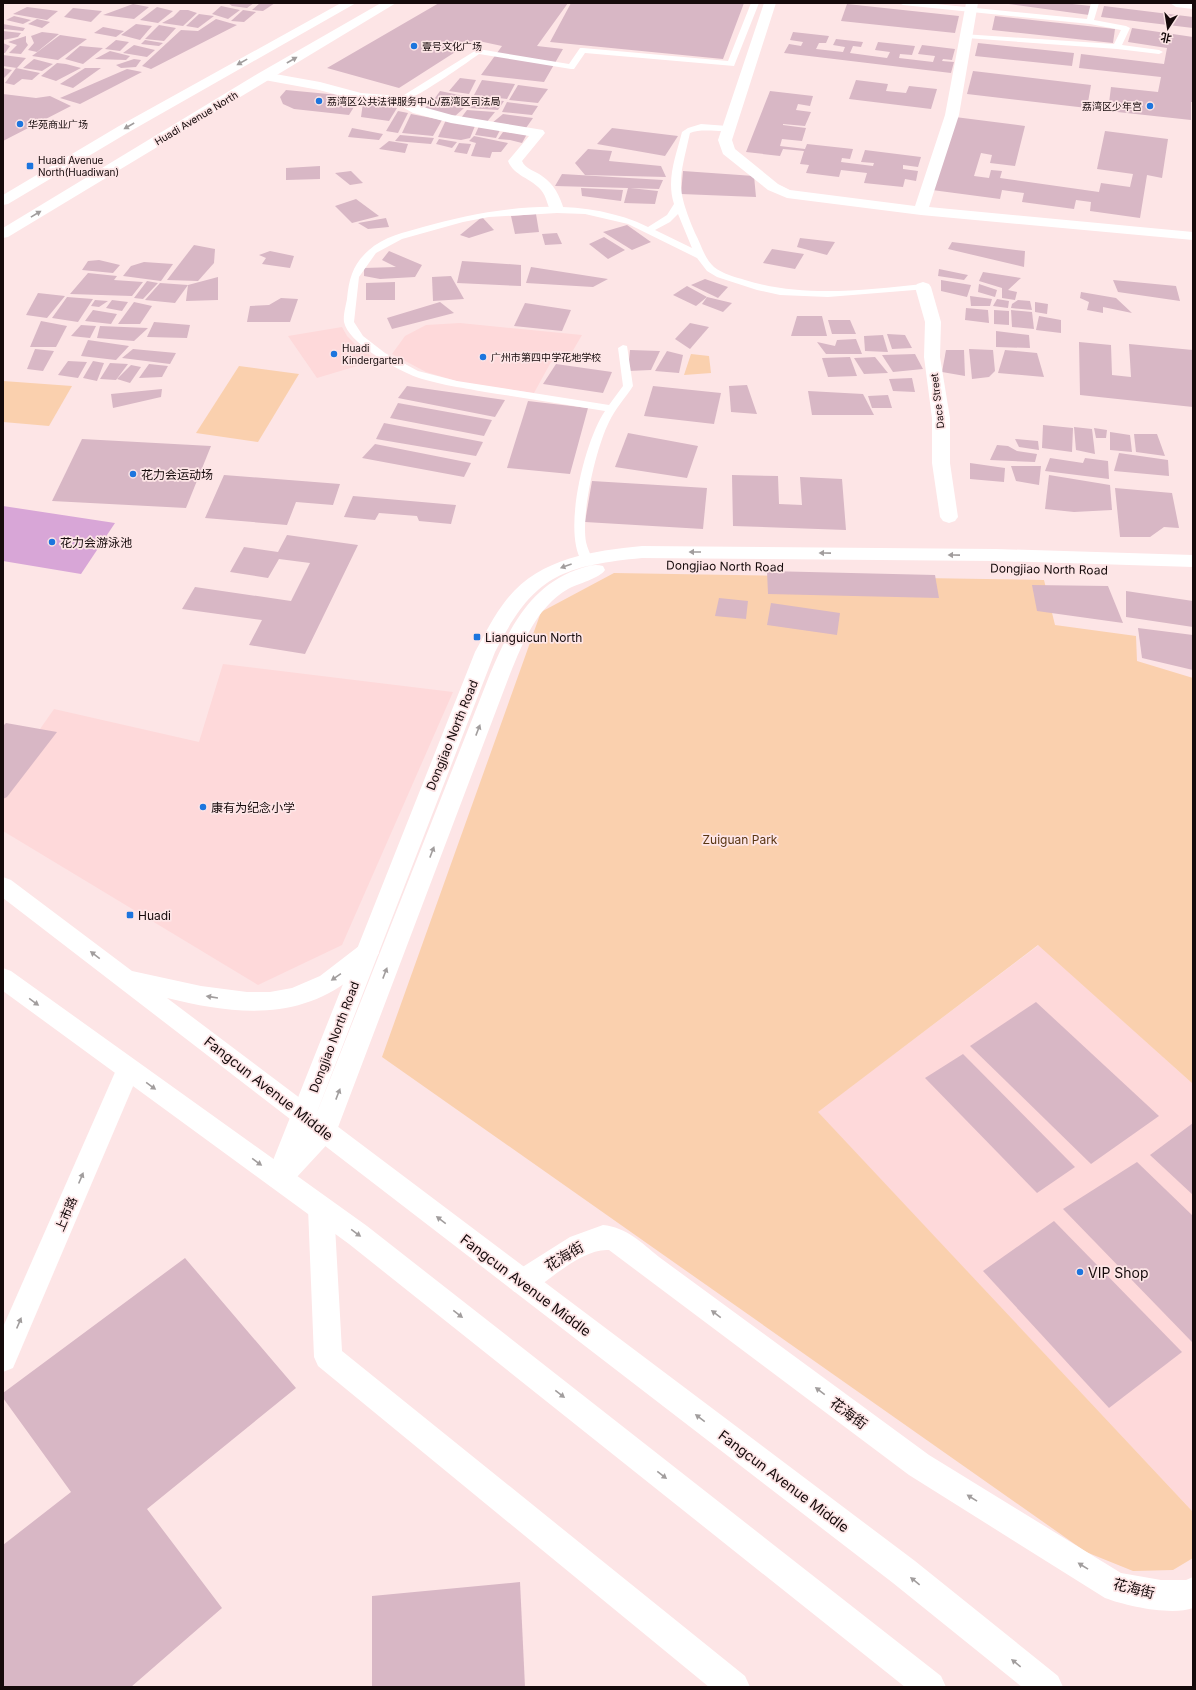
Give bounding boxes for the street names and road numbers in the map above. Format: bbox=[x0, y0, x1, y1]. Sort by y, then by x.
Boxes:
street label: Huadi Avenue North bbox=[152, 88, 240, 148]
street label: Dace Street bbox=[928, 372, 946, 429]
street label: Dongjiao North Road bbox=[666, 557, 784, 575]
street label: Dongjiao North Road bbox=[990, 560, 1108, 578]
street label: Dongjiao North Road bbox=[423, 678, 481, 792]
street label: Dongjiao North Road bbox=[306, 979, 362, 1095]
street label: Fangcun Avenue Middle bbox=[201, 1032, 337, 1144]
street label: 上市路 bbox=[52, 1194, 80, 1234]
street label: Fangcun Avenue Middle bbox=[457, 1230, 595, 1340]
street label: 花海街 bbox=[542, 1238, 586, 1274]
street label: 花海街 bbox=[827, 1394, 871, 1432]
street label: Fangcun Avenue Middle bbox=[715, 1426, 853, 1536]
street label: 花海街 bbox=[1112, 1575, 1156, 1601]

